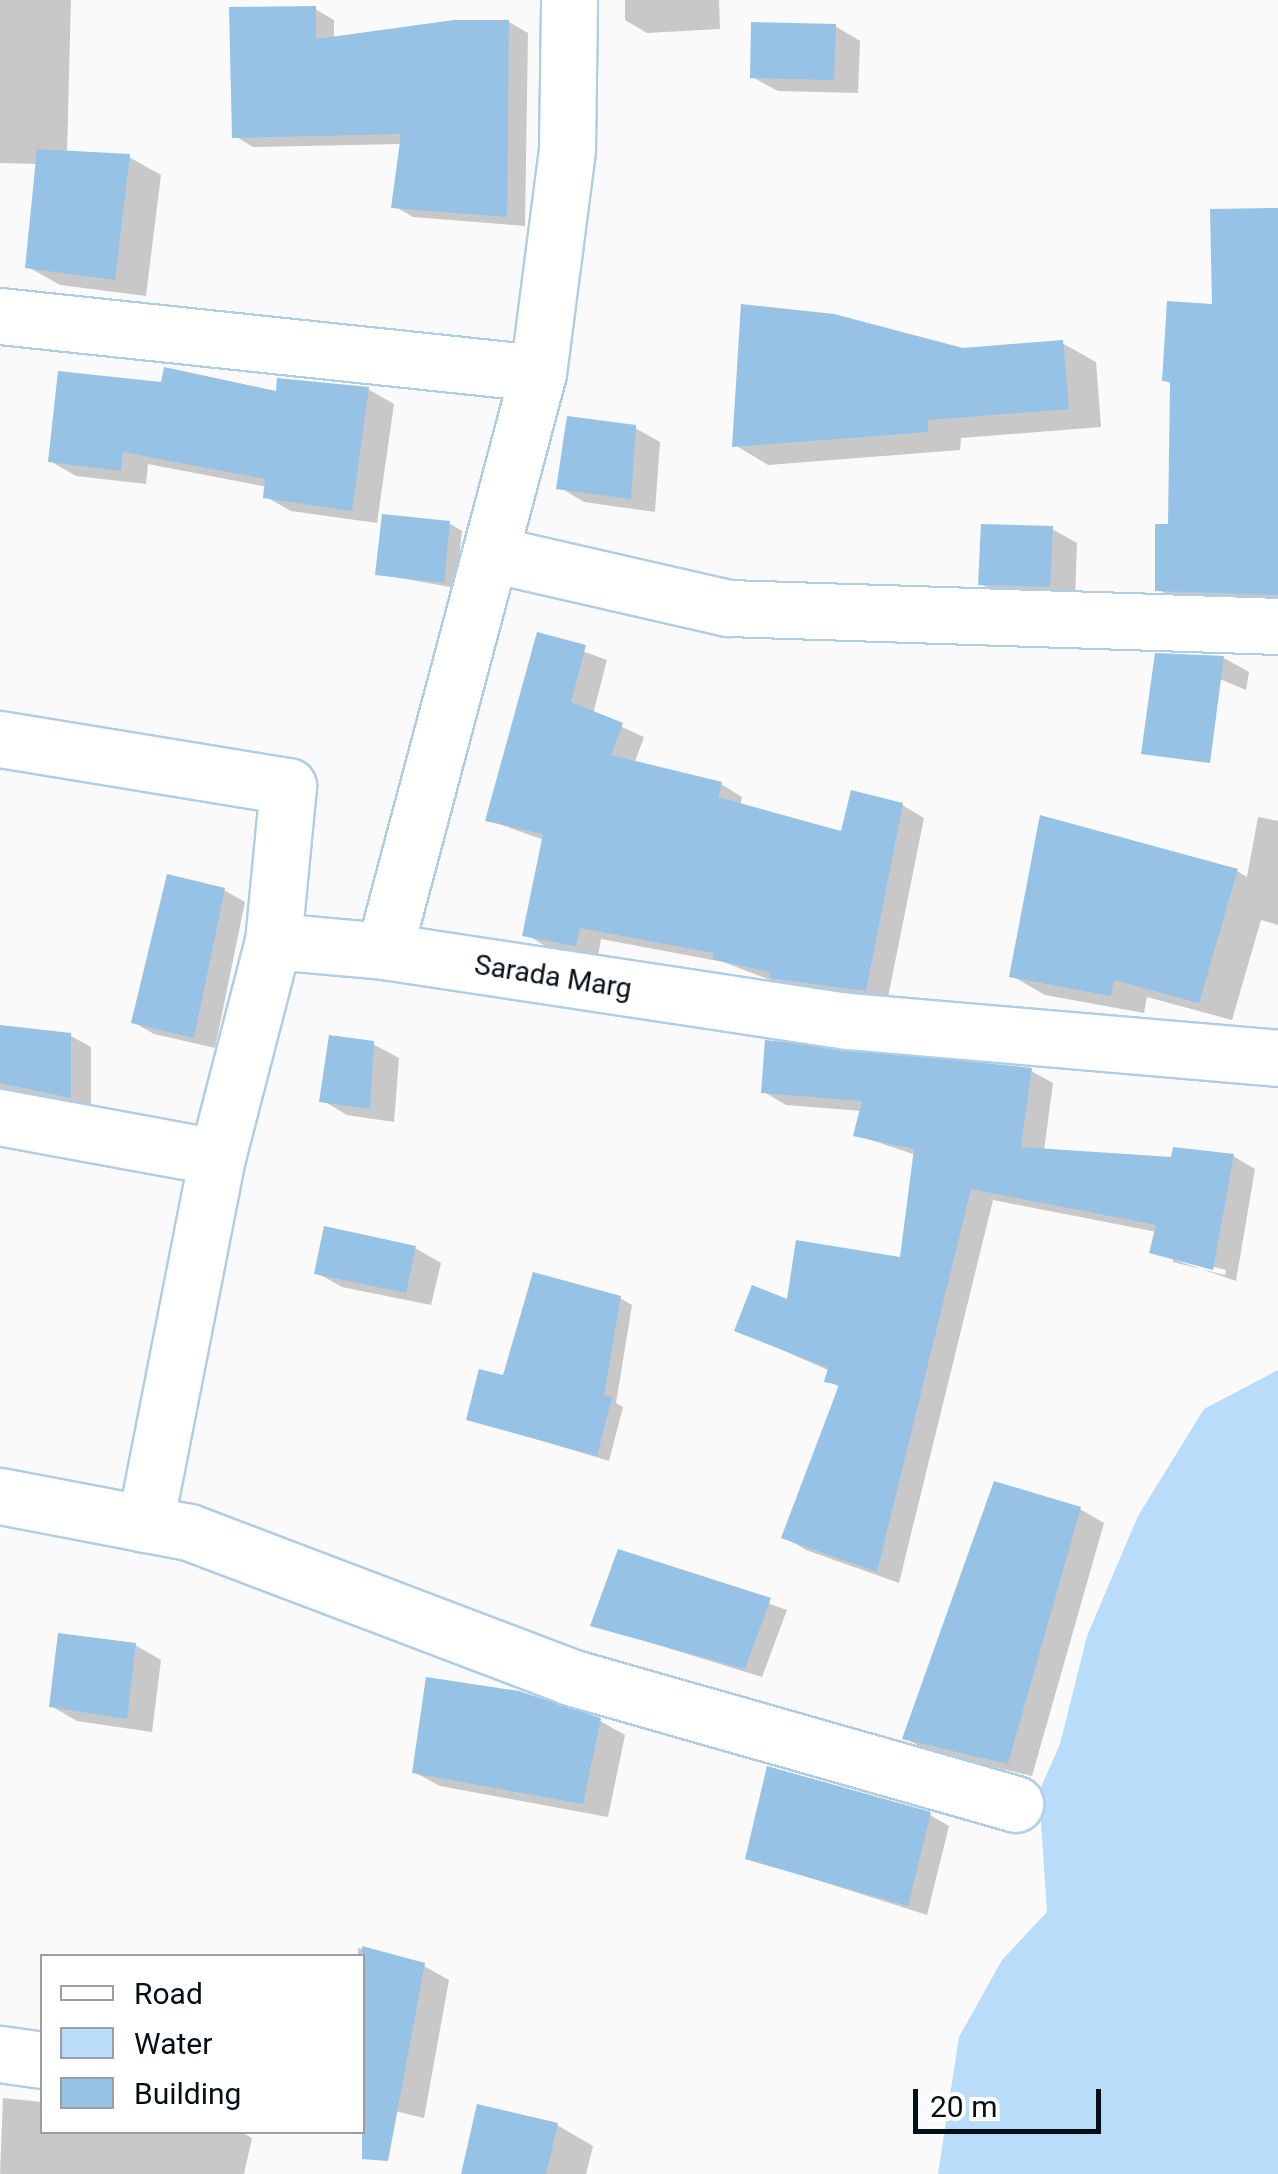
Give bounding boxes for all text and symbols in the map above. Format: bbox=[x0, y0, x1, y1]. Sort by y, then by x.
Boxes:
street label: Sarada Marg bbox=[472, 948, 634, 1006]
legend bbox=[40, 1954, 365, 2134]
text: Road bbox=[134, 1976, 203, 2011]
text: Water bbox=[134, 2026, 212, 2061]
scale bar bbox=[918, 2069, 1106, 2131]
text: Building bbox=[134, 2076, 241, 2111]
text: 20 m bbox=[930, 2089, 997, 2124]

